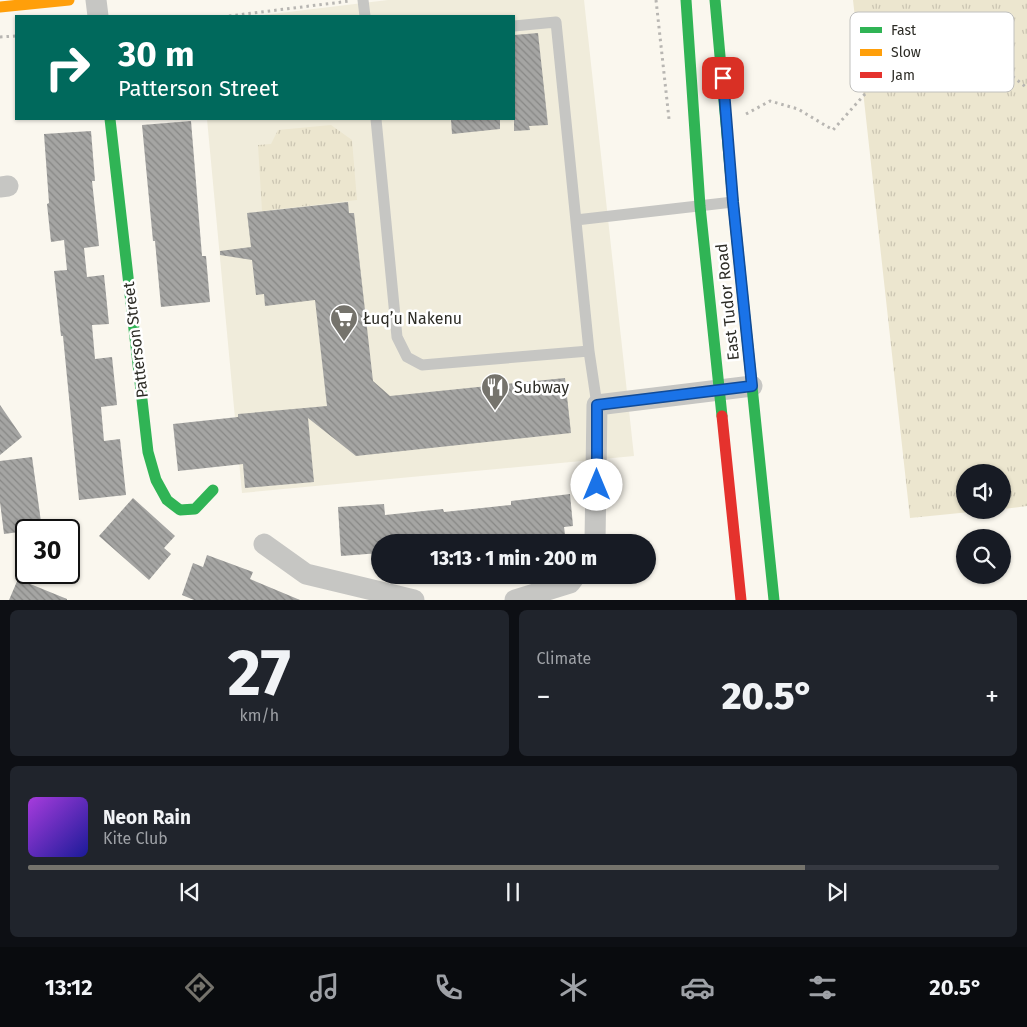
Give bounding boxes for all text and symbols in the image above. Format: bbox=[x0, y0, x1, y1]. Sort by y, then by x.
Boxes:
legend bbox=[850, 12, 1014, 92]
text: Fast bbox=[891, 22, 917, 39]
text: 30 m bbox=[118, 33, 195, 75]
icon: right bbox=[35, 35, 100, 100]
text: Slow bbox=[891, 44, 921, 61]
pin bbox=[702, 57, 744, 99]
icon: arrive bbox=[709, 64, 737, 92]
text: Jam bbox=[891, 67, 915, 84]
text: Patterson Street bbox=[118, 75, 279, 102]
street label: East Tudor Road bbox=[712, 242, 743, 361]
street label: Patterson Street bbox=[119, 281, 152, 399]
supermarket icon: Łuq’u Nakenu bbox=[329, 303, 359, 342]
place label: Łuq’u Nakenu bbox=[363, 309, 462, 328]
restaurant icon: Subway bbox=[480, 372, 510, 411]
place label: Subway bbox=[514, 378, 569, 397]
position arrow bbox=[570, 458, 622, 510]
map controls bbox=[956, 464, 1011, 584]
button: sound bbox=[956, 464, 1011, 519]
speed limit sign: 30 bbox=[15, 519, 80, 584]
button: search bbox=[956, 529, 1011, 584]
text: 13:13 · 1 min · 200 m bbox=[430, 547, 597, 570]
text: 27 bbox=[228, 634, 291, 712]
text: Climate bbox=[537, 649, 591, 668]
text: 20.5° bbox=[722, 673, 814, 719]
text: − bbox=[537, 680, 551, 713]
text: + bbox=[985, 680, 999, 713]
text: km/h bbox=[239, 706, 279, 725]
text: Neon Rain bbox=[103, 806, 191, 829]
text: Kite Club bbox=[103, 829, 168, 848]
icon: previous bbox=[176, 878, 204, 906]
icon: pause bbox=[499, 878, 527, 906]
icon: next bbox=[823, 878, 851, 906]
icon: directions bbox=[182, 970, 217, 1005]
icon: music bbox=[307, 970, 342, 1005]
icon: phone bbox=[431, 970, 466, 1005]
icon: climate bbox=[556, 970, 591, 1005]
icon: car bbox=[680, 970, 715, 1005]
icon: filters bbox=[805, 970, 840, 1005]
text: 13:12 bbox=[45, 974, 93, 1001]
text: 20.5° bbox=[929, 974, 982, 1001]

